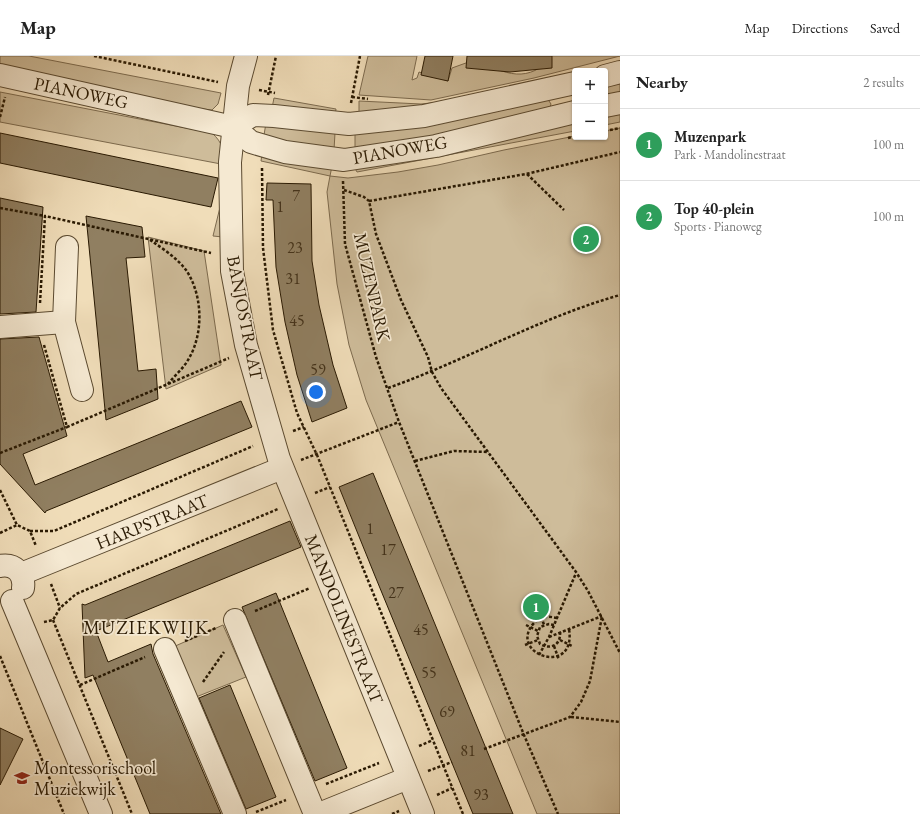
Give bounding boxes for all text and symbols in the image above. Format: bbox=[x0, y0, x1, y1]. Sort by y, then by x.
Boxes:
text: Map bbox=[20, 15, 56, 40]
text: Map bbox=[744, 19, 770, 37]
text: Directions bbox=[792, 19, 848, 37]
text: Saved bbox=[870, 19, 900, 37]
map controls bbox=[572, 68, 608, 140]
button: + bbox=[572, 68, 608, 104]
street label: PIANOWEG bbox=[32, 71, 130, 114]
text: Nearby bbox=[636, 71, 688, 93]
text: 2 results bbox=[863, 74, 904, 91]
button: − bbox=[572, 104, 608, 140]
text: Muzenpark bbox=[674, 127, 746, 146]
street label: PIANOWEG bbox=[351, 130, 449, 169]
text: 1 bbox=[646, 136, 652, 153]
text: 100 m bbox=[873, 136, 904, 153]
text: Park · Mandolinestraat bbox=[674, 146, 786, 163]
house number: 7 bbox=[292, 185, 300, 206]
house number: 1 bbox=[276, 196, 284, 217]
text: Top 40-plein bbox=[674, 199, 754, 218]
text: 2 bbox=[646, 208, 652, 225]
text: 100 m bbox=[873, 208, 904, 225]
text: Sports · Pianoweg bbox=[674, 218, 762, 235]
pin: 2 bbox=[573, 224, 599, 254]
street label: MUZENPARK bbox=[349, 230, 396, 344]
house number: 23 bbox=[287, 237, 303, 258]
street label: BANJOSTRAAT bbox=[222, 254, 269, 383]
house number: 31 bbox=[285, 268, 301, 289]
house number: 45 bbox=[289, 310, 305, 331]
house number: 59 bbox=[310, 359, 326, 380]
your location bbox=[306, 382, 326, 402]
street label: HARPSTRAAT bbox=[92, 488, 212, 554]
house number: 1 bbox=[366, 518, 374, 539]
street label: MANDOLINESTRAAT bbox=[300, 531, 389, 708]
house number: 17 bbox=[380, 539, 396, 560]
house number: 27 bbox=[388, 582, 404, 603]
pin: 1 bbox=[523, 592, 549, 622]
district label: MUZIEKWIJK bbox=[83, 615, 209, 640]
house number: 45 bbox=[413, 619, 429, 640]
house number: 55 bbox=[421, 662, 437, 683]
house number: 69 bbox=[439, 701, 455, 722]
house number: 81 bbox=[460, 740, 476, 761]
place label: Montessorischool Muziekwijk bbox=[34, 756, 156, 800]
school or university icon: Montessorischool Muziekwijk bbox=[13, 769, 31, 787]
house number: 93 bbox=[473, 784, 489, 805]

